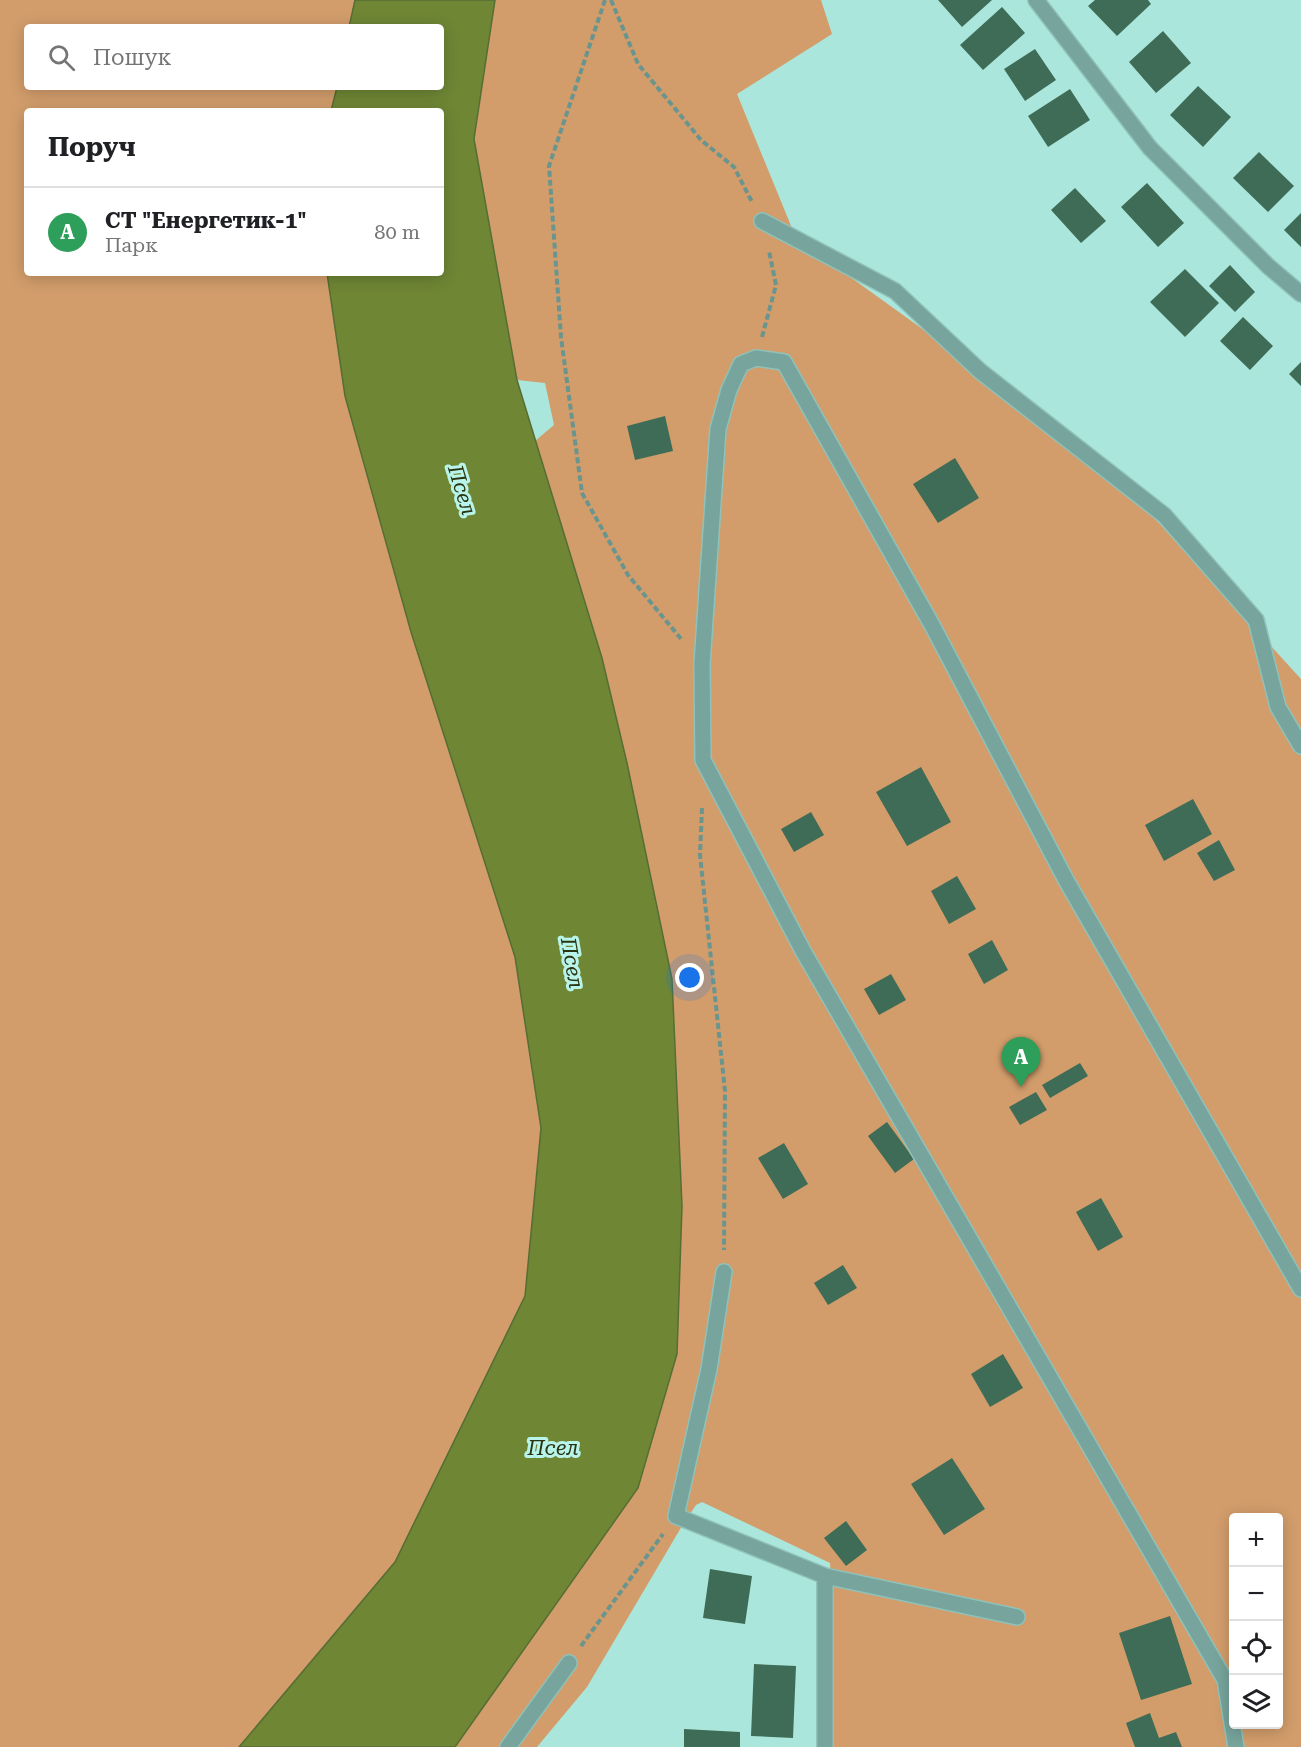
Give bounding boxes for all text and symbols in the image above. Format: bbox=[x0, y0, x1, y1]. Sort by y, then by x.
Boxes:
search box bbox=[24, 24, 444, 90]
icon: search bbox=[45, 41, 78, 74]
text: Пошук bbox=[93, 45, 171, 70]
text: Поруч bbox=[48, 132, 136, 162]
text: СТ "Енергетик-1" bbox=[105, 208, 307, 233]
text: A bbox=[60, 220, 75, 244]
text: 80 m bbox=[374, 220, 420, 244]
text: Парк bbox=[105, 233, 158, 257]
water label: Псел bbox=[443, 461, 481, 518]
water label: Псел bbox=[556, 935, 588, 990]
your location bbox=[675, 963, 704, 992]
pin: A bbox=[1002, 1038, 1040, 1087]
water label: Псел bbox=[526, 1436, 579, 1460]
map controls bbox=[1229, 1513, 1283, 1729]
button: + bbox=[1229, 1513, 1283, 1567]
button: − bbox=[1229, 1567, 1283, 1621]
button: locate bbox=[1229, 1621, 1283, 1675]
button: layers bbox=[1229, 1675, 1283, 1729]

